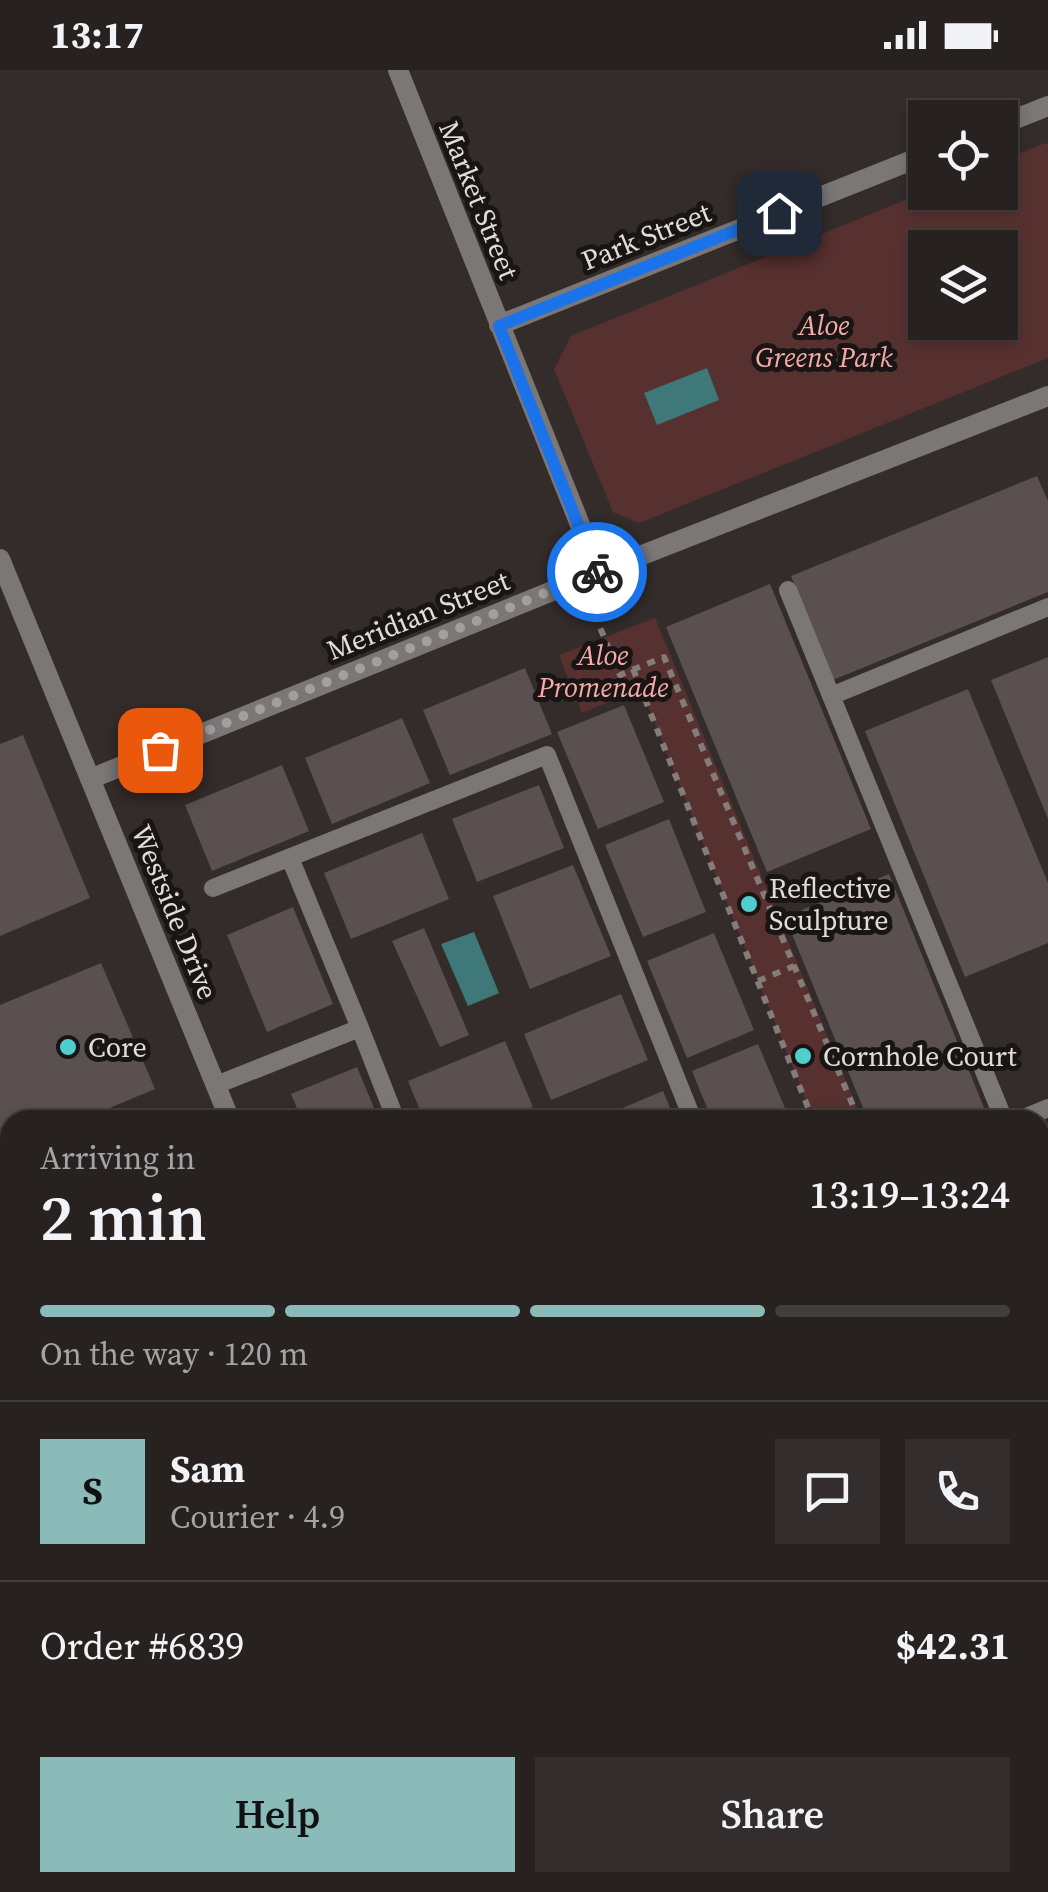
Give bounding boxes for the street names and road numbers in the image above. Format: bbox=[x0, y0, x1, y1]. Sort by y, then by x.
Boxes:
street label: Market Street bbox=[430, 115, 528, 286]
street label: Park Street bbox=[576, 193, 717, 279]
street label: Meridian Street bbox=[321, 561, 516, 669]
street label: Westside Drive bbox=[123, 819, 227, 1005]

